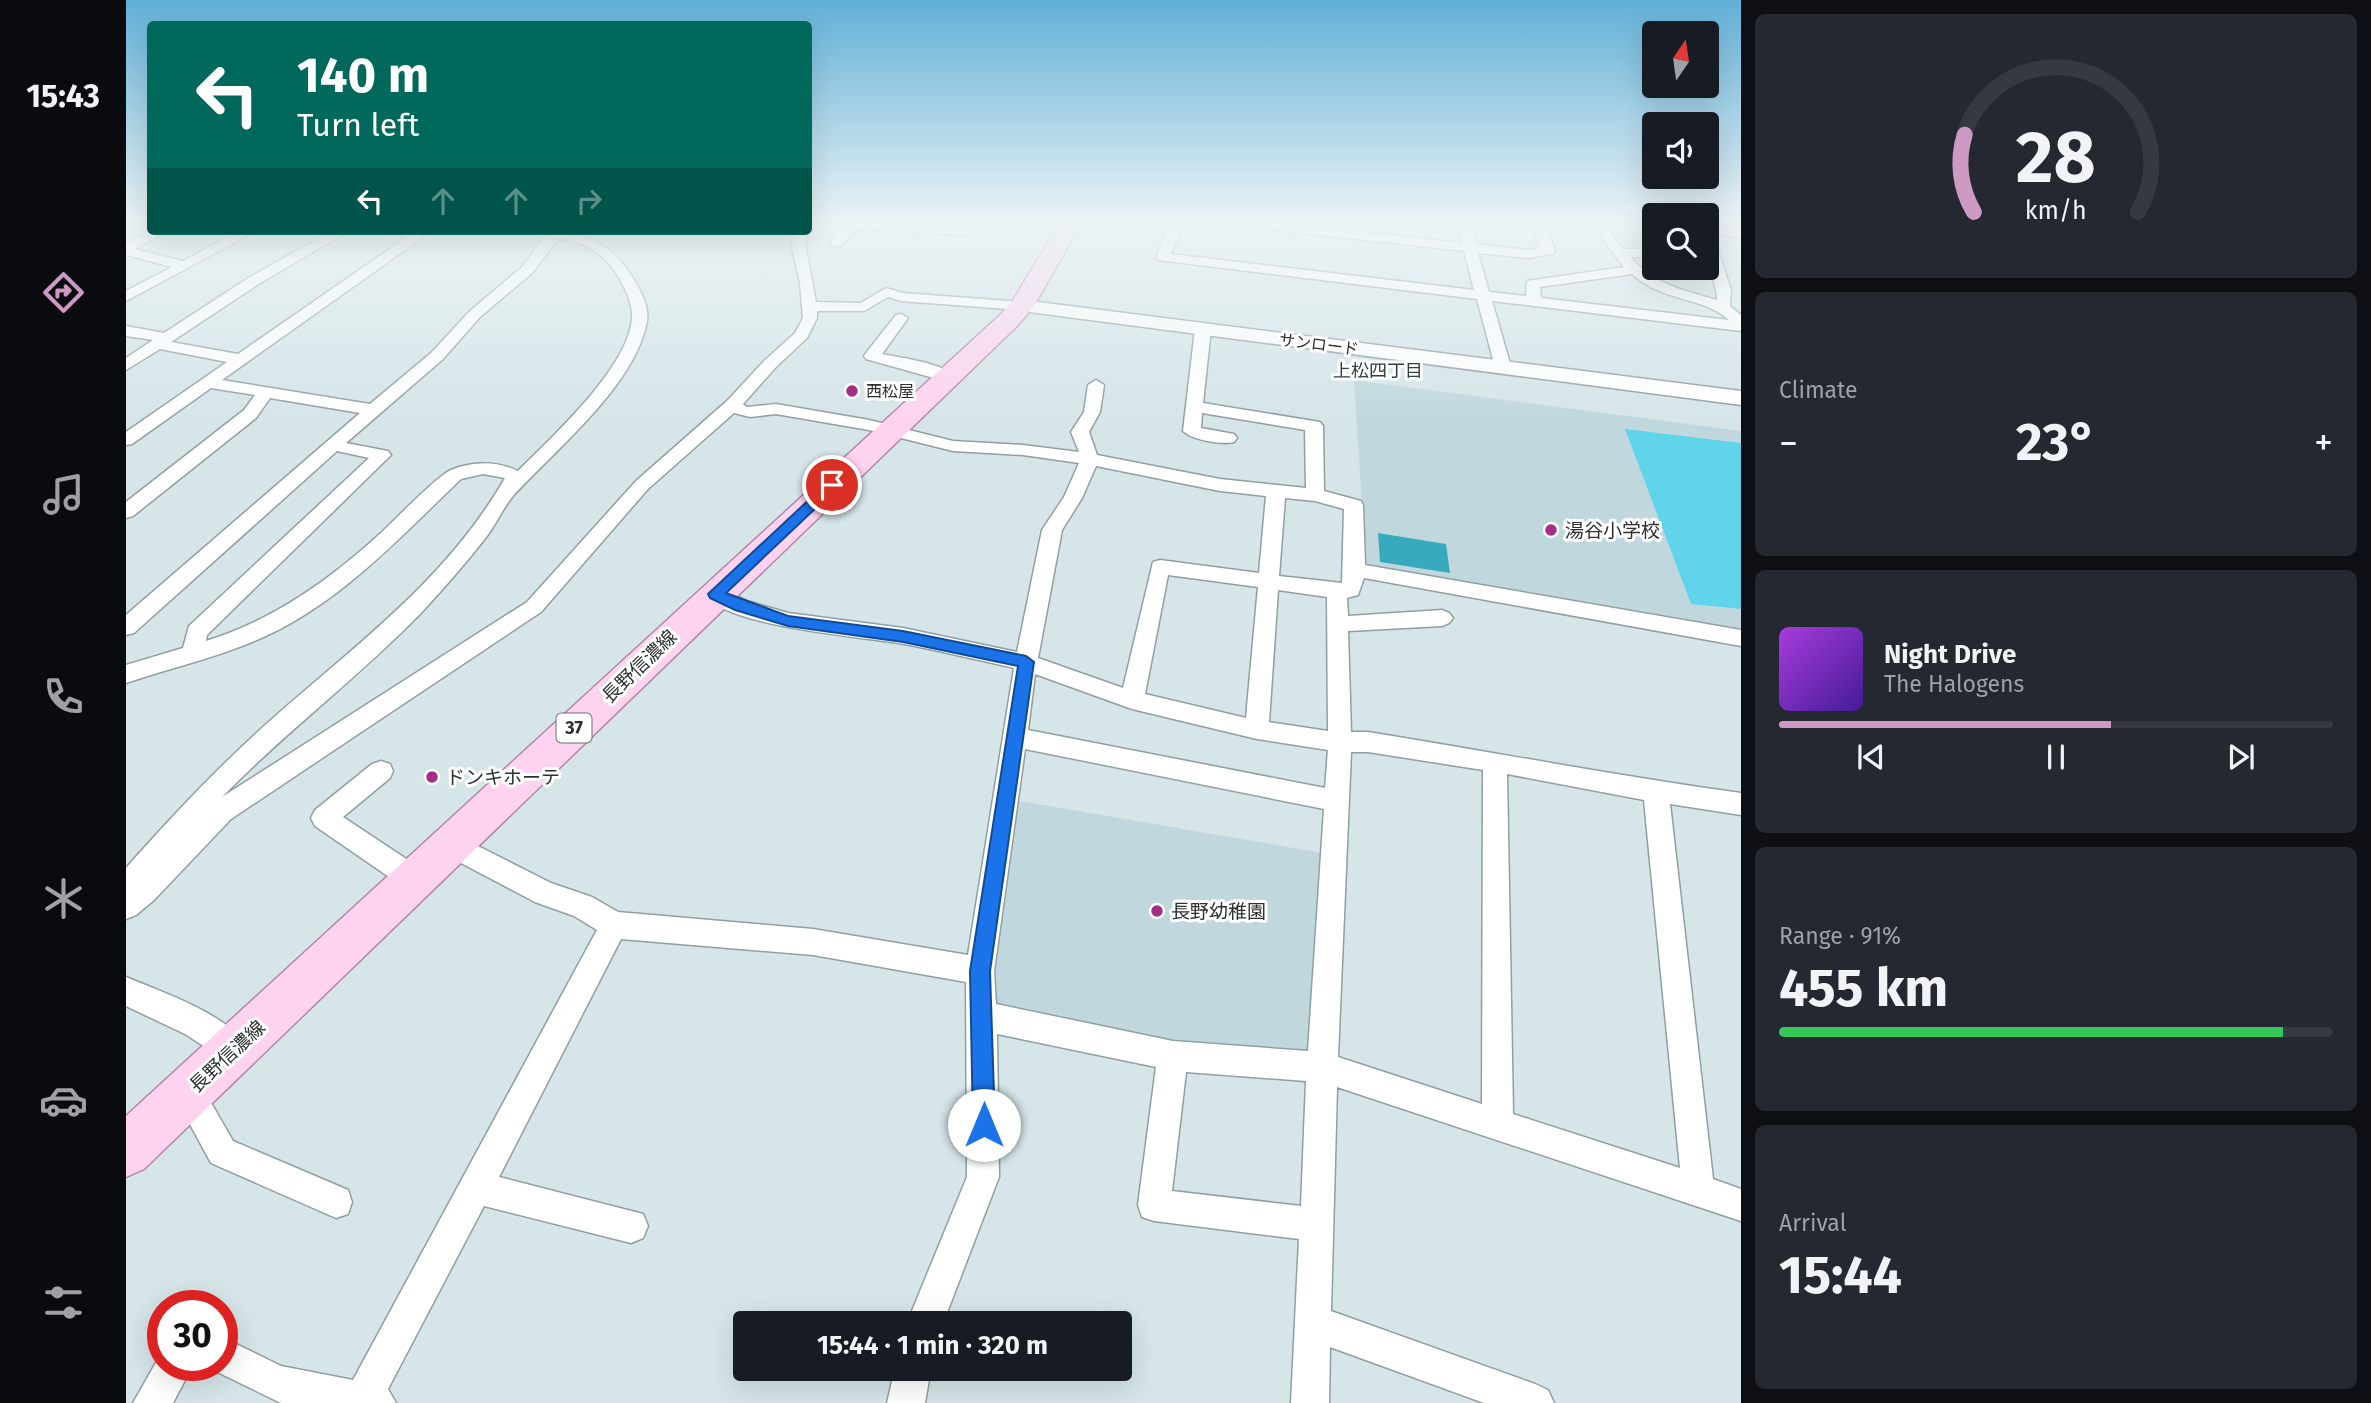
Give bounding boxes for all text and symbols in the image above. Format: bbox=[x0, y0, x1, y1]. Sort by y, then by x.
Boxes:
north arrow bbox=[1642, 21, 1718, 98]
map controls bbox=[1642, 21, 1719, 280]
text: 140 m bbox=[297, 46, 429, 105]
icon: left bbox=[182, 49, 273, 140]
text: 15:43 bbox=[26, 77, 100, 115]
text: Turn left bbox=[297, 106, 419, 144]
button: sound bbox=[1642, 112, 1719, 189]
text: 28 bbox=[2016, 114, 2096, 201]
icon: left bbox=[351, 182, 389, 220]
icon: ahead bbox=[424, 182, 462, 220]
icon: ahead bbox=[497, 182, 535, 220]
icon: right bbox=[570, 182, 608, 220]
text: km/h bbox=[2025, 196, 2087, 226]
button: search bbox=[1642, 203, 1719, 280]
icon: directions bbox=[39, 268, 88, 317]
street label: サンロード bbox=[1278, 330, 1360, 359]
district label: 上松四丁目 bbox=[1333, 360, 1423, 382]
text: Climate bbox=[1779, 376, 1858, 404]
place label: 西松屋 bbox=[866, 382, 914, 401]
marker: 西松屋 bbox=[844, 383, 860, 399]
text: 23° bbox=[2016, 411, 2096, 474]
text: − bbox=[1779, 420, 1798, 466]
text: + bbox=[2314, 420, 2333, 466]
pin bbox=[802, 455, 862, 515]
icon: arrive bbox=[813, 466, 851, 504]
icon: music bbox=[39, 470, 88, 519]
place label: 湯谷小学校 bbox=[1565, 519, 1660, 542]
marker: 湯谷小学校 bbox=[1543, 522, 1559, 538]
street label: 長野信濃線 bbox=[597, 625, 682, 708]
text: Night Drive bbox=[1884, 639, 2016, 670]
text: The Halogens bbox=[1884, 670, 2024, 698]
icon: phone bbox=[39, 672, 88, 721]
road number: 37 bbox=[556, 714, 592, 742]
icon: previous bbox=[1852, 738, 1890, 776]
icon: pause bbox=[2037, 738, 2075, 776]
icon: next bbox=[2222, 738, 2260, 776]
place label: ドンキホーテ bbox=[446, 766, 560, 789]
marker: ドンキホーテ bbox=[424, 769, 440, 785]
icon: climate bbox=[39, 874, 88, 923]
place label: 長野幼稚園 bbox=[1171, 900, 1266, 923]
marker: 長野幼稚園 bbox=[1149, 903, 1165, 919]
text: Range · 91% bbox=[1779, 922, 1901, 950]
text: 455 km bbox=[1779, 957, 1948, 1020]
street label: 長野信濃線 bbox=[185, 1016, 270, 1097]
icon: car bbox=[39, 1076, 88, 1125]
position arrow bbox=[947, 1088, 1021, 1162]
text: Arrival bbox=[1779, 1209, 1846, 1237]
text: 15:44 bbox=[1779, 1244, 1902, 1307]
icon: filters bbox=[39, 1278, 88, 1327]
speed limit sign: 30 bbox=[147, 1290, 238, 1381]
text: 15:44 · 1 min · 320 m bbox=[817, 1330, 1048, 1361]

